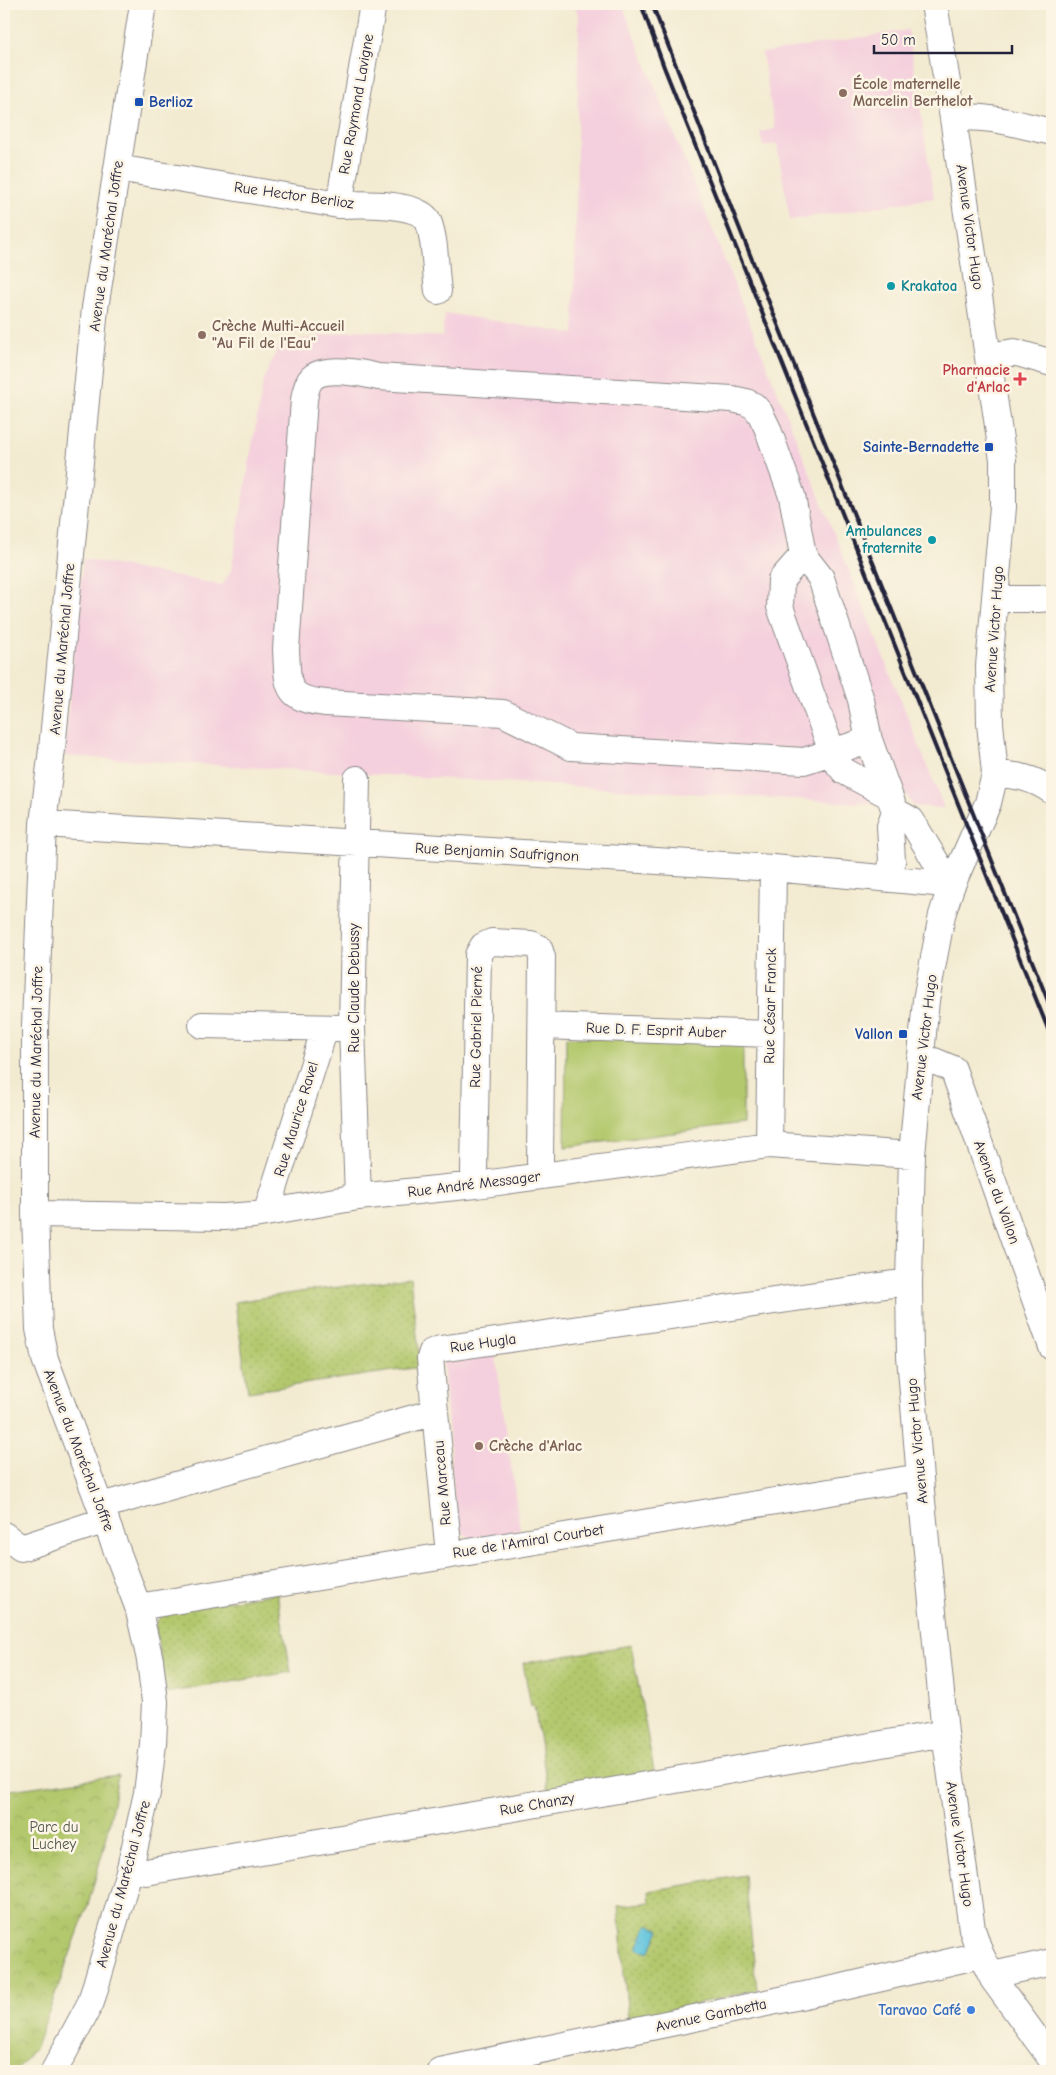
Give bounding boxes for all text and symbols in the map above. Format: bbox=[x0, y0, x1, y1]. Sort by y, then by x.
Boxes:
scale bar bbox=[874, 22, 1011, 54]
text: 50 m bbox=[881, 31, 916, 49]
street label: Rue Raymond Lavigne bbox=[335, 32, 377, 176]
place label: École maternelle Marcelin Berthelot bbox=[853, 74, 973, 110]
marker: École maternelle Marcelin Berthelot bbox=[837, 87, 849, 99]
place label: Berlioz bbox=[149, 93, 193, 111]
marker: Berlioz bbox=[133, 96, 145, 108]
street label: Avenue du Maréchal Joffre bbox=[85, 159, 127, 333]
street label: Avenue Victor Hugo bbox=[952, 163, 988, 291]
street label: Rue Hector Berlioz bbox=[233, 178, 356, 212]
place label: Krakatoa bbox=[901, 277, 957, 295]
marker: Krakatoa bbox=[885, 280, 897, 292]
place label: Crèche Multi-Accueil "Au Fil de l'Eau" bbox=[212, 317, 345, 352]
marker: Crèche Multi-Accueil "Au Fil de l'Eau" bbox=[196, 329, 208, 341]
place label: Pharmacie d'Arlac bbox=[942, 361, 1010, 396]
marker: Pharmacie d'Arlac bbox=[1014, 373, 1026, 385]
place label: Sainte-Bernadette bbox=[863, 438, 979, 456]
marker: Sainte-Bernadette bbox=[983, 441, 995, 453]
place label: Ambulances fraternite bbox=[846, 522, 922, 557]
marker: Ambulances fraternite bbox=[926, 534, 938, 546]
street label: Avenue du Maréchal Joffre bbox=[46, 562, 79, 736]
street label: Avenue Victor Hugo bbox=[981, 565, 1007, 693]
street label: Rue Benjamin Saufrignon bbox=[414, 839, 580, 865]
street label: Rue Claude Debussy bbox=[345, 923, 363, 1053]
street label: Rue César Franck bbox=[760, 947, 780, 1064]
street label: Avenue du Maréchal Joffre bbox=[25, 965, 47, 1138]
street label: Rue Gabriel Pierné bbox=[466, 965, 486, 1088]
street label: Avenue Victor Hugo bbox=[907, 973, 941, 1101]
street label: Rue D. F. Esprit Auber bbox=[586, 1019, 726, 1041]
place label: Vallon bbox=[855, 1025, 893, 1043]
marker: Vallon bbox=[897, 1028, 909, 1040]
street label: Rue Maurice Ravel bbox=[270, 1059, 322, 1179]
street label: Avenue du Vallon bbox=[970, 1138, 1024, 1246]
street label: Rue André Messager bbox=[406, 1167, 542, 1201]
street label: Rue Hugla bbox=[449, 1329, 517, 1357]
street label: Avenue du Maréchal Joffre bbox=[40, 1366, 118, 1534]
street label: Avenue Victor Hugo bbox=[903, 1377, 931, 1505]
place label: Crèche d'Arlac bbox=[489, 1437, 582, 1455]
street label: Rue Marceau bbox=[429, 1440, 455, 1526]
marker: Crèche d'Arlac bbox=[473, 1440, 485, 1452]
street label: Rue de l'Amiral Courbet bbox=[451, 1520, 605, 1562]
street label: Avenue Victor Hugo bbox=[942, 1780, 978, 1908]
street label: Rue Chanzy bbox=[498, 1789, 576, 1819]
street label: Avenue du Maréchal Joffre bbox=[92, 1798, 154, 1970]
park label: Parc du Luchey bbox=[30, 1818, 78, 1853]
street label: Avenue Gambetta bbox=[654, 1994, 768, 2036]
place label: Taravao Café bbox=[878, 2001, 961, 2019]
marker: Taravao Café bbox=[965, 2004, 977, 2016]

